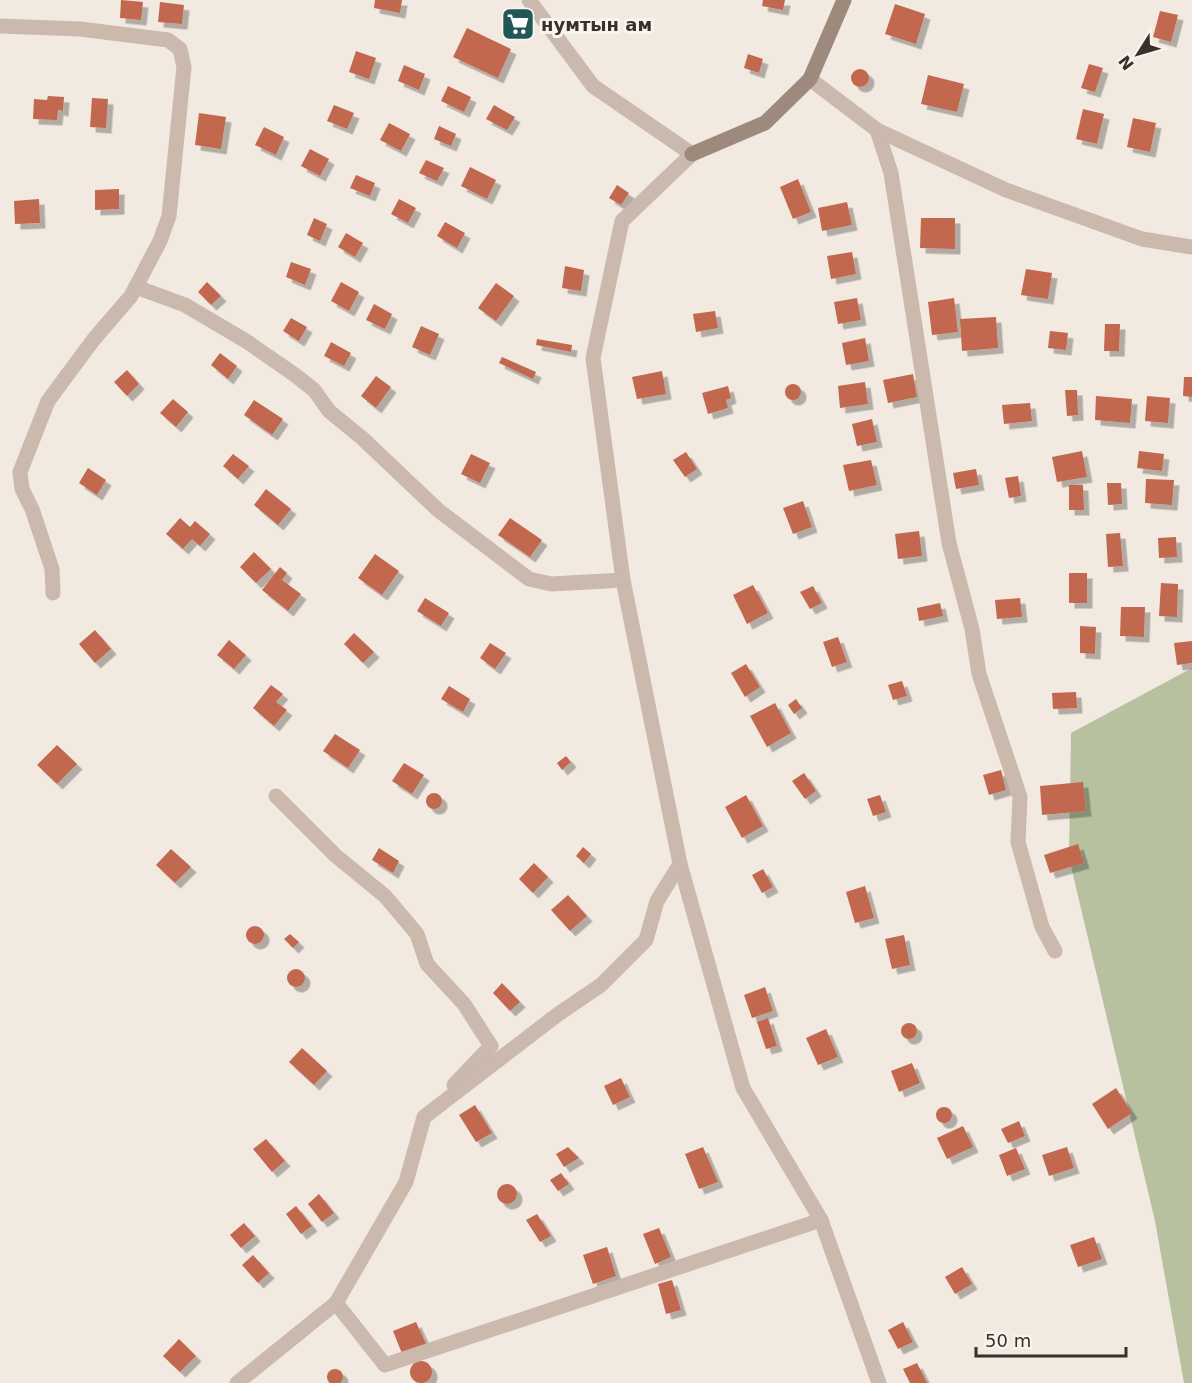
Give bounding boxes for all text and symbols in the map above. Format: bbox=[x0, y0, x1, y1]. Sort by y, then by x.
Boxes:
supermarket icon: нумтын ам bbox=[500, 6, 536, 42]
place label: нумтын ам bbox=[541, 14, 652, 35]
north arrow bbox=[1108, 24, 1168, 84]
text: N bbox=[1115, 52, 1138, 74]
scale bar bbox=[976, 1320, 1126, 1358]
text: 50 m bbox=[985, 1330, 1031, 1351]

